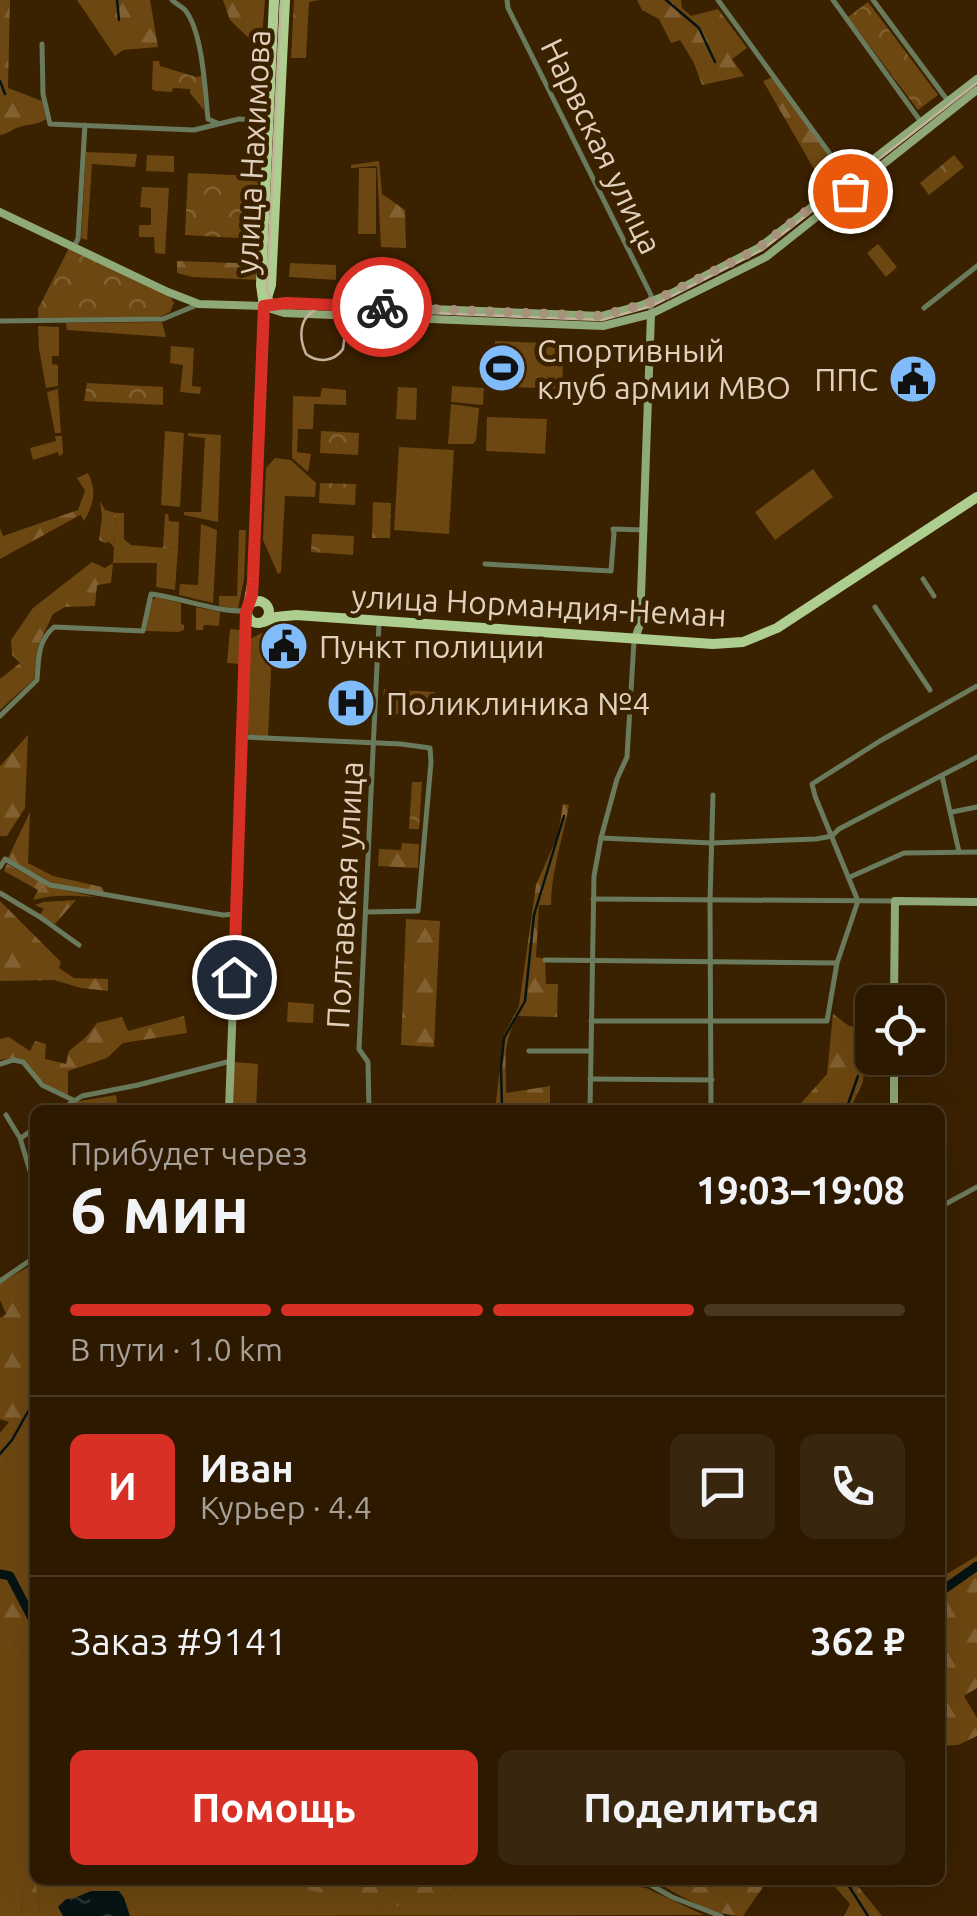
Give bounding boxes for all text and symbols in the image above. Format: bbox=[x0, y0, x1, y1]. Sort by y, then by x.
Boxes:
street label: улица Нахимова bbox=[228, 29, 276, 275]
street label: Нарвская улица bbox=[534, 32, 670, 260]
pin bbox=[808, 149, 893, 234]
icon: bag bbox=[823, 164, 878, 219]
courier bbox=[332, 257, 432, 357]
icon: bike bbox=[355, 280, 410, 335]
place label: Спортивный клуб армии МВО bbox=[537, 332, 791, 405]
sports icon: Спортивный клуб армии МВО bbox=[476, 342, 528, 394]
public building icon: ППС bbox=[887, 353, 939, 405]
place label: ППС bbox=[814, 361, 878, 397]
street label: улица Нормандия-Неман bbox=[351, 577, 727, 633]
public building icon: Пункт полиции bbox=[258, 620, 310, 672]
place label: Пункт полиции bbox=[319, 628, 545, 664]
hospital icon: Поликлиника №4 bbox=[325, 677, 377, 729]
place label: Поликлиника №4 bbox=[386, 685, 650, 721]
street label: Полтавская улица bbox=[319, 760, 369, 1030]
pin bbox=[192, 935, 277, 1020]
icon: home bbox=[207, 950, 262, 1005]
map controls bbox=[855, 985, 945, 1075]
button: locate bbox=[855, 985, 945, 1075]
text: Прибудет через bbox=[70, 1135, 308, 1171]
text: 19:03–19:08 bbox=[696, 1169, 905, 1211]
text: 6 мин bbox=[70, 1172, 249, 1245]
text: В пути · 1.0 km bbox=[70, 1331, 283, 1367]
button: chat bbox=[670, 1434, 775, 1539]
button: phone bbox=[800, 1434, 905, 1539]
text: Иван bbox=[200, 1447, 294, 1489]
text: И bbox=[108, 1465, 137, 1507]
text: Курьер · 4.4 bbox=[200, 1489, 372, 1525]
text: Заказ #9141 bbox=[70, 1620, 288, 1662]
text: 362 ₽ bbox=[810, 1620, 905, 1662]
button: Помощь bbox=[70, 1750, 478, 1865]
button: Поделиться bbox=[498, 1750, 905, 1865]

